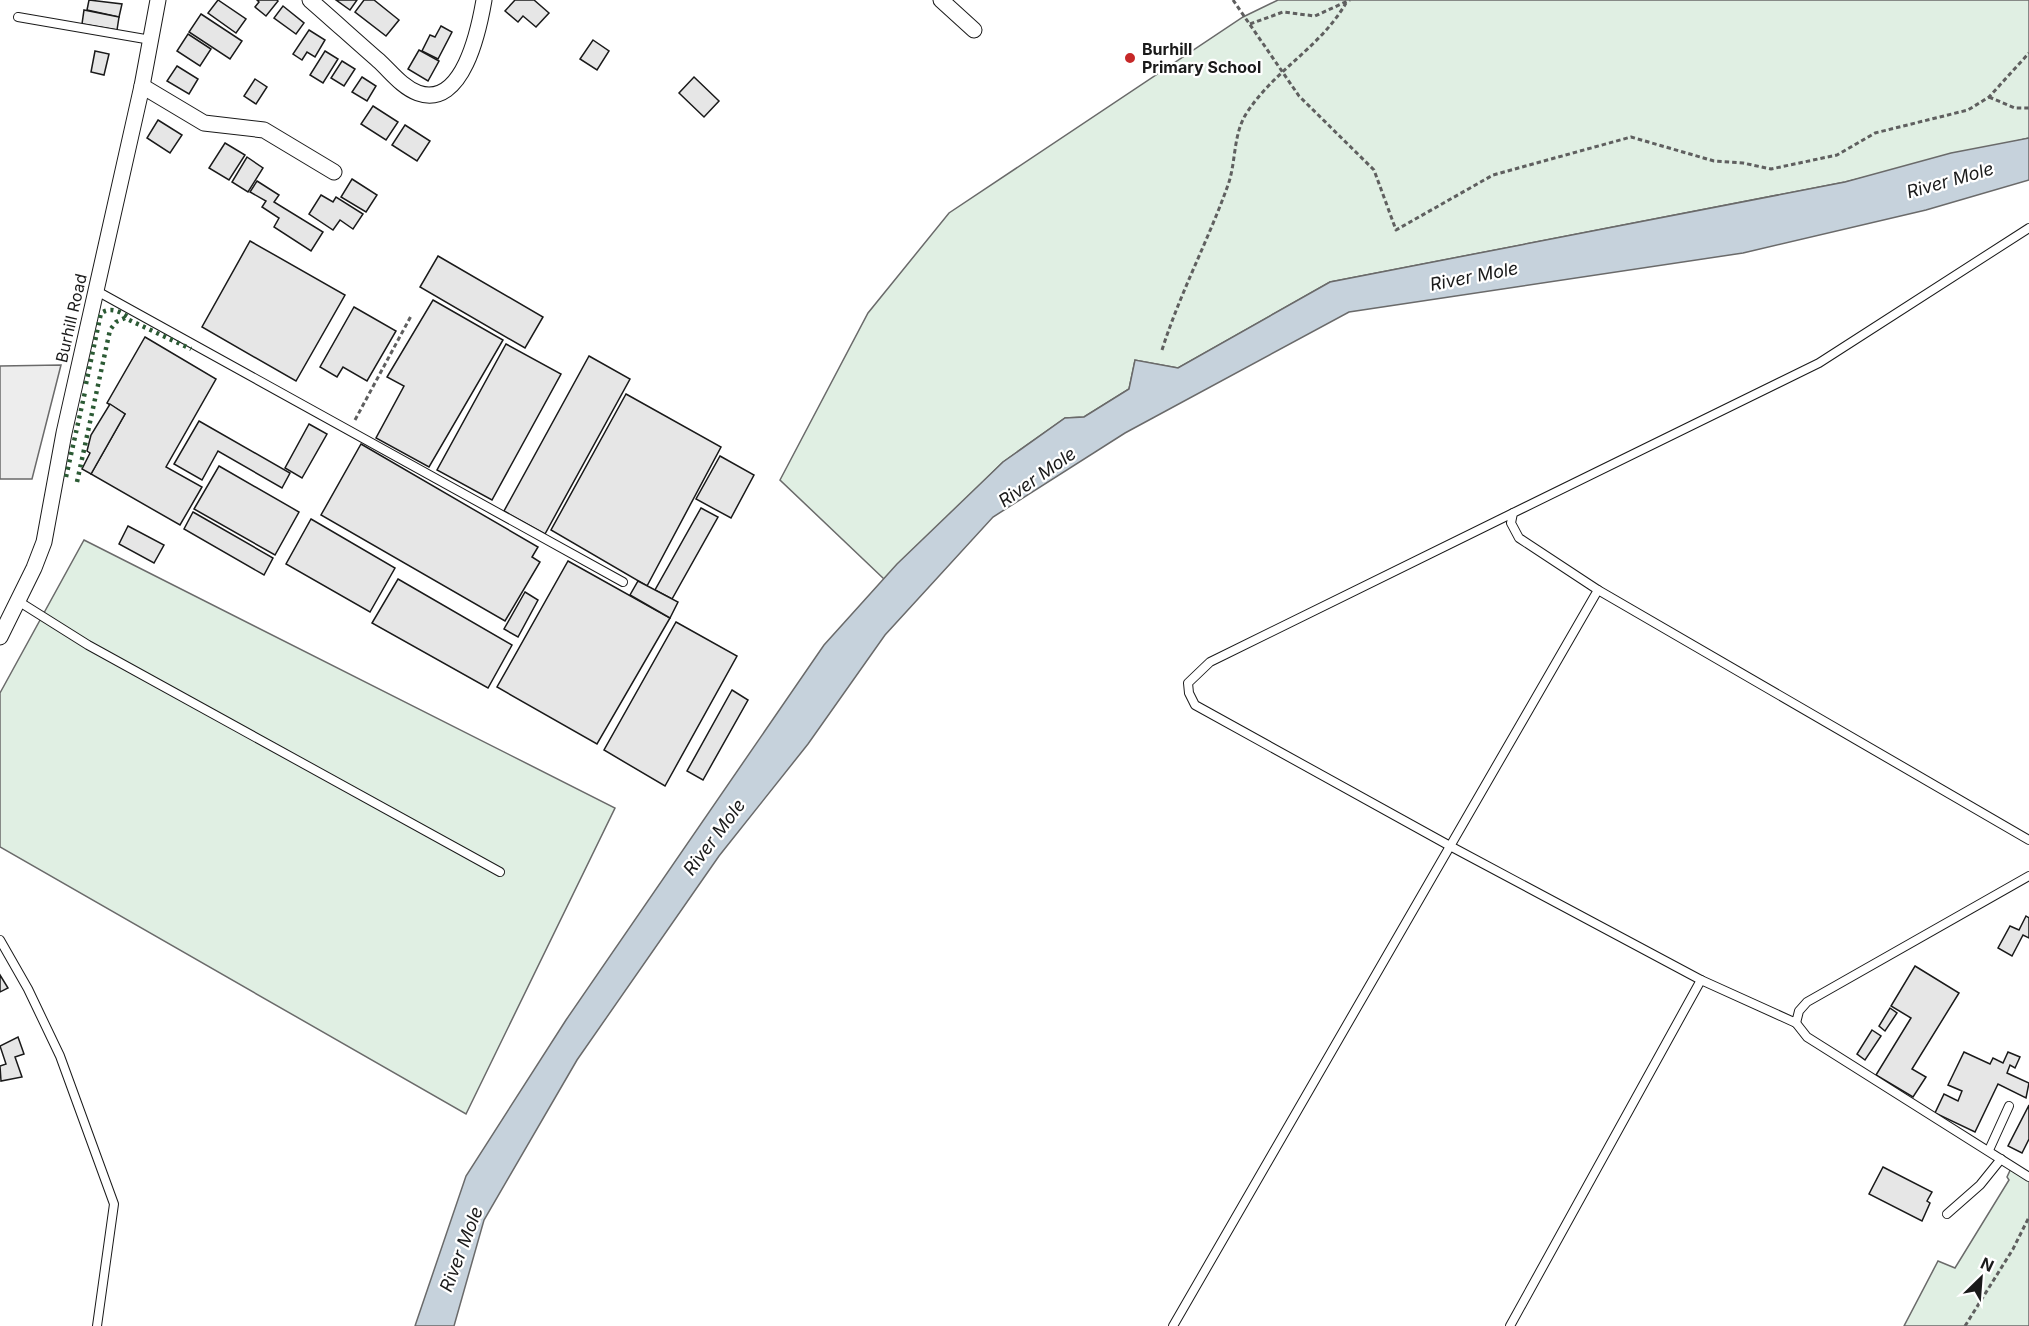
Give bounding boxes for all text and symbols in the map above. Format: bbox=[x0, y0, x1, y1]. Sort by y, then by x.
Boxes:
place label: Burhill Primary School bbox=[1142, 39, 1261, 77]
marker: Burhill Primary School bbox=[1123, 51, 1137, 65]
water label: River Mole bbox=[1904, 158, 1996, 202]
water label: River Mole bbox=[1428, 257, 1520, 295]
street label: Burhill Road bbox=[51, 272, 91, 364]
water label: River Mole bbox=[994, 443, 1080, 511]
water label: River Mole bbox=[679, 795, 749, 879]
water label: River Mole bbox=[435, 1203, 487, 1295]
north arrow bbox=[1951, 1248, 2011, 1308]
text: N bbox=[1978, 1253, 1997, 1276]

